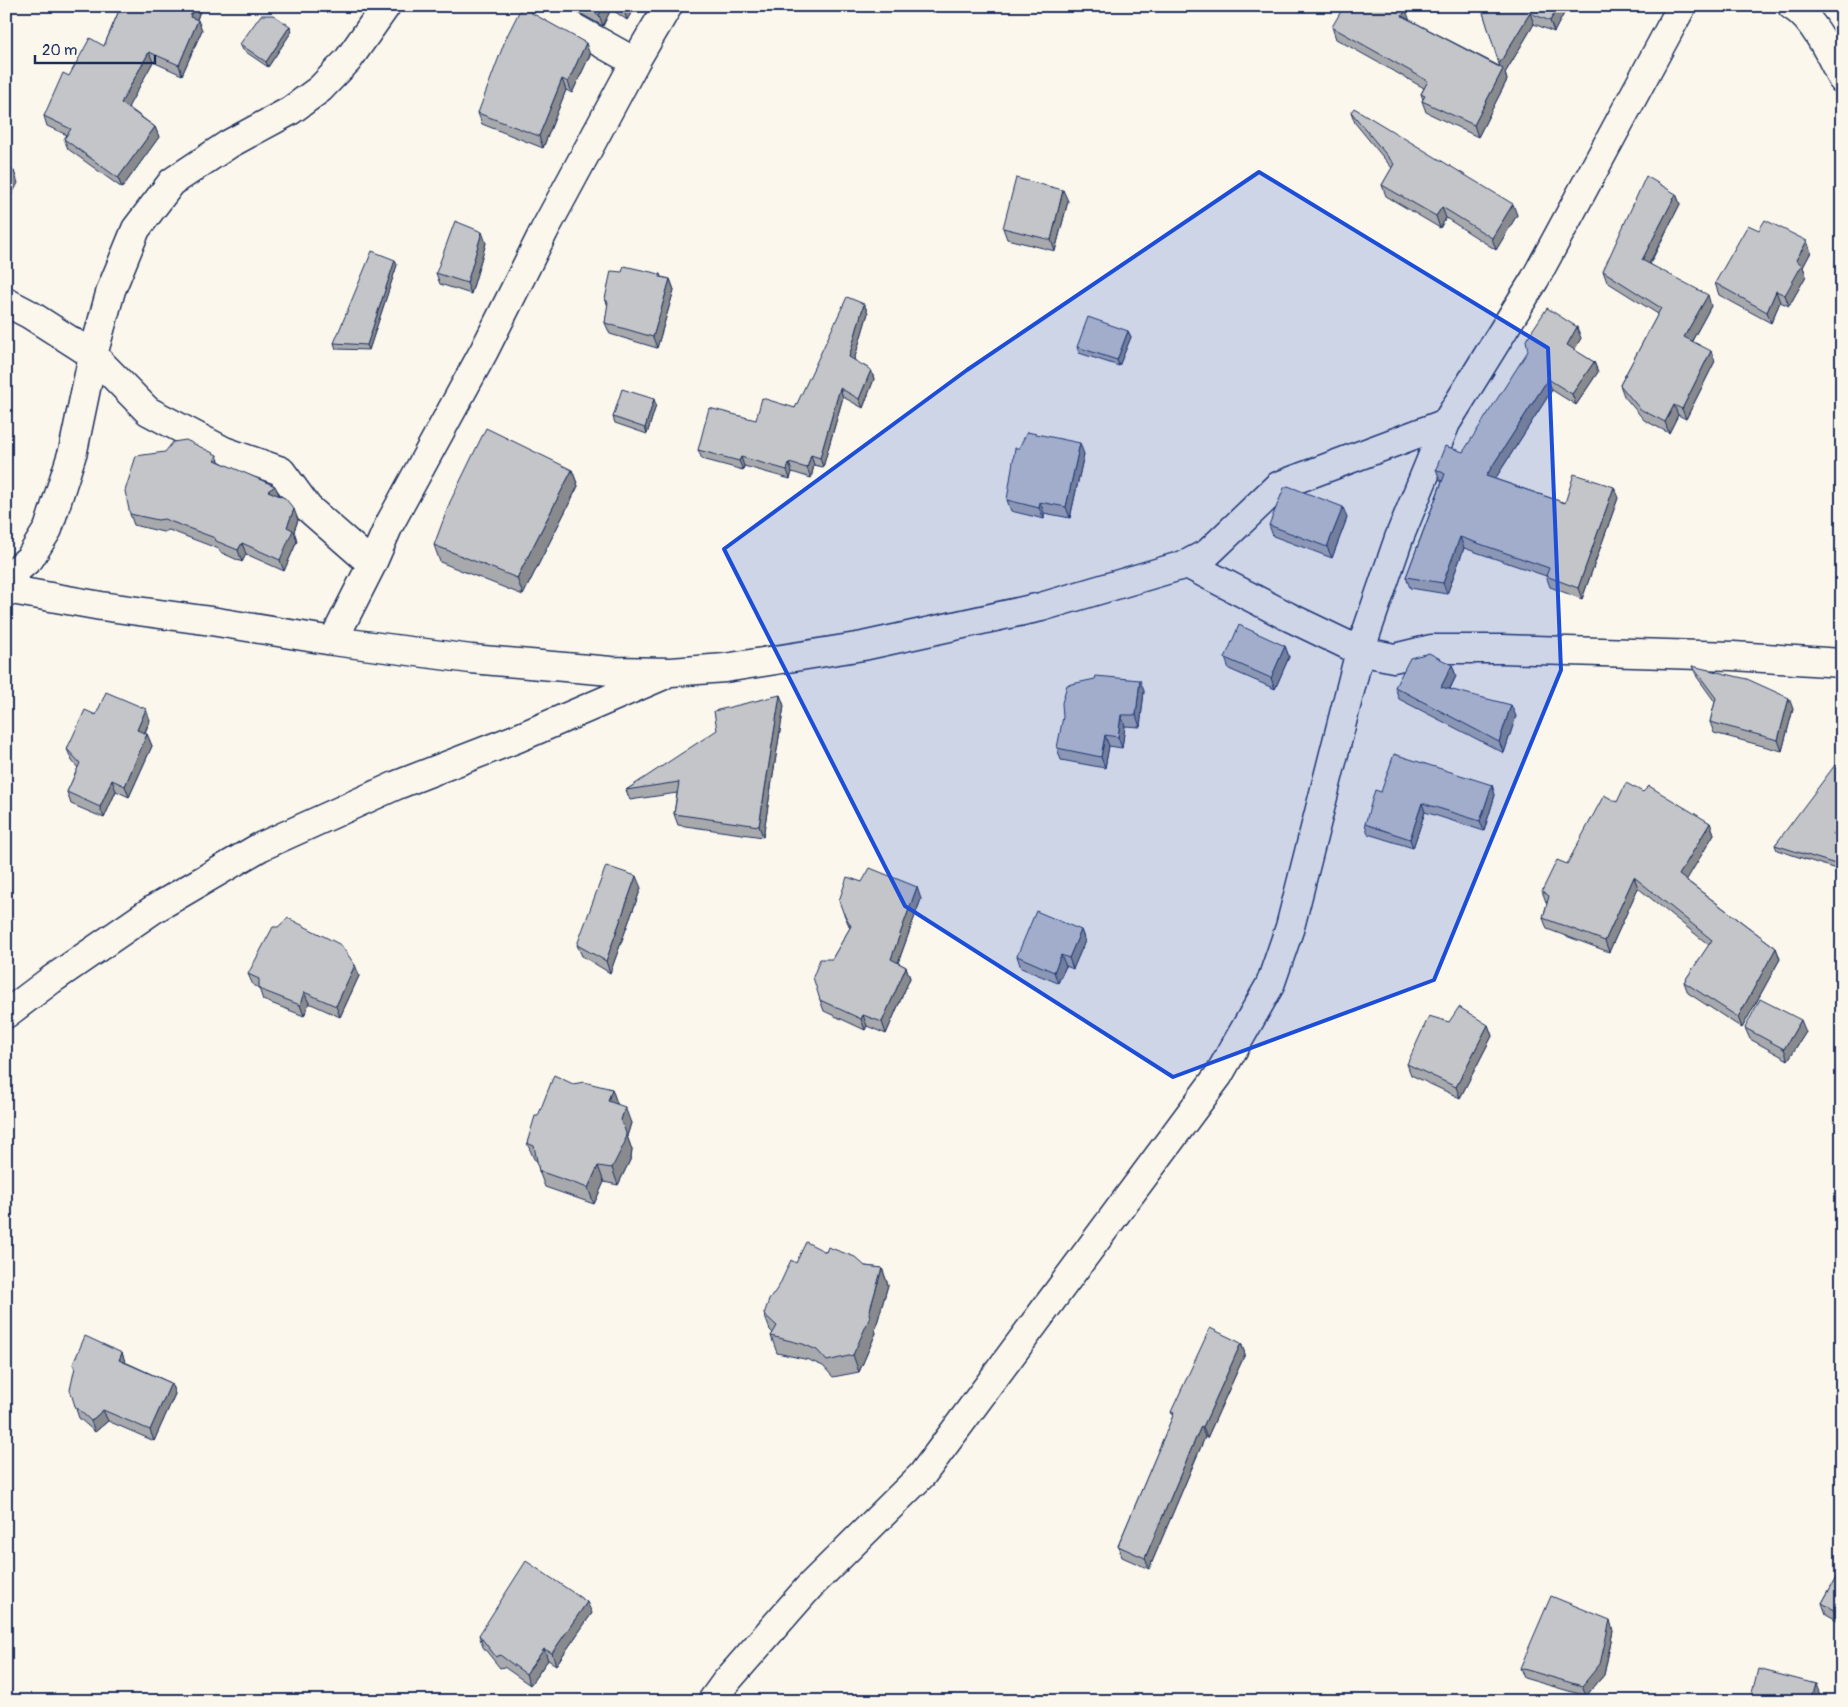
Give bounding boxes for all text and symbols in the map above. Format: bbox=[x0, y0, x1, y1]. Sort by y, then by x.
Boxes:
scale bar bbox=[35, 32, 155, 64]
text: 20 m bbox=[42, 41, 77, 60]

